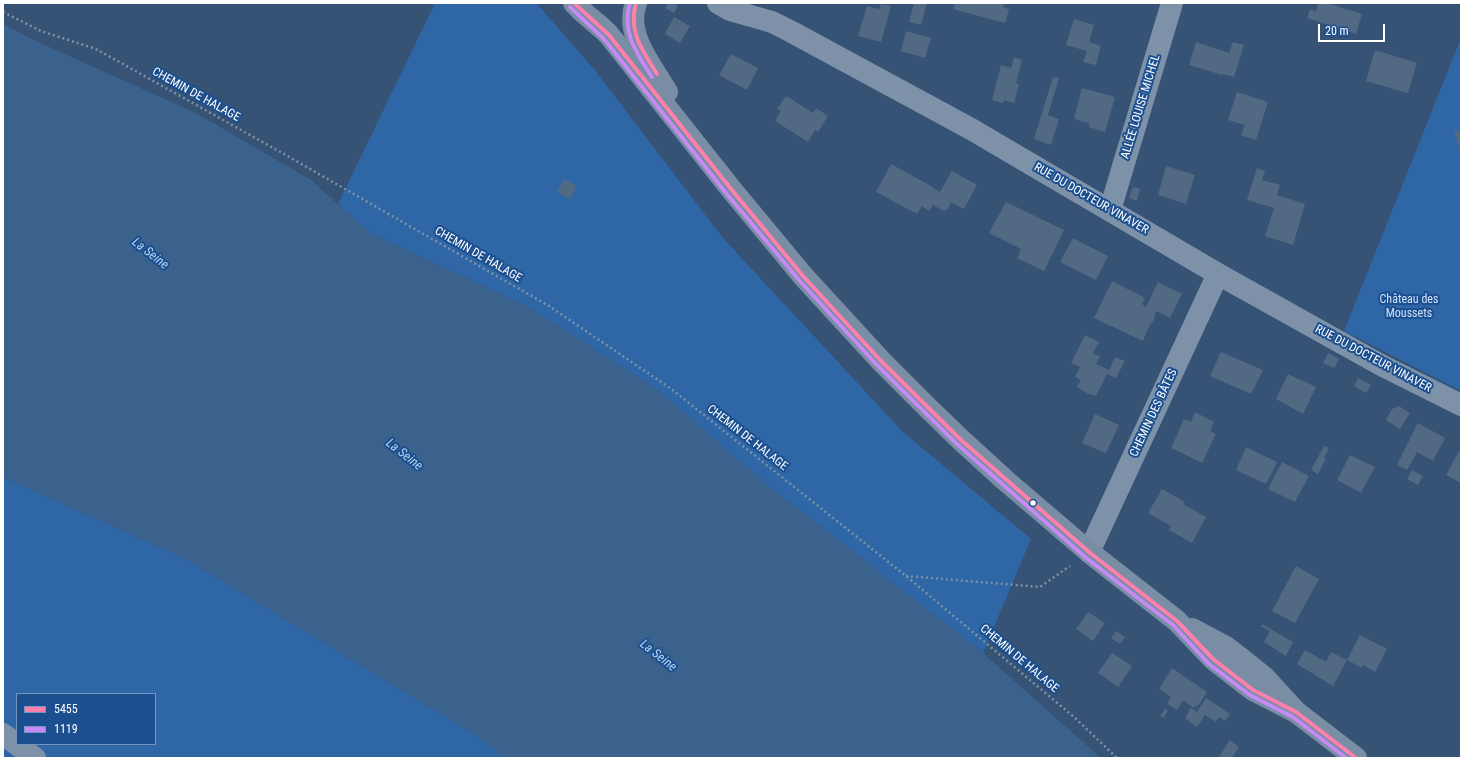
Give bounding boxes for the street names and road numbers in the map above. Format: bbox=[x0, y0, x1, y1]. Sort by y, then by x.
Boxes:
street label: ALLÉE LOUISE MICHEL bbox=[1118, 53, 1164, 161]
street label: CHEMIN DE HALAGE bbox=[150, 65, 242, 125]
street label: RUE DU DOCTEUR VINAVER bbox=[1031, 160, 1151, 238]
street label: CHEMIN DE HALAGE bbox=[432, 224, 524, 286]
street label: RUE DU DOCTEUR VINAVER bbox=[1312, 322, 1434, 396]
street label: CHEMIN DES BÂTES bbox=[1127, 367, 1181, 459]
street label: CHEMIN DE HALAGE bbox=[704, 402, 790, 474]
street label: CHEMIN DE HALAGE bbox=[977, 622, 1061, 696]

